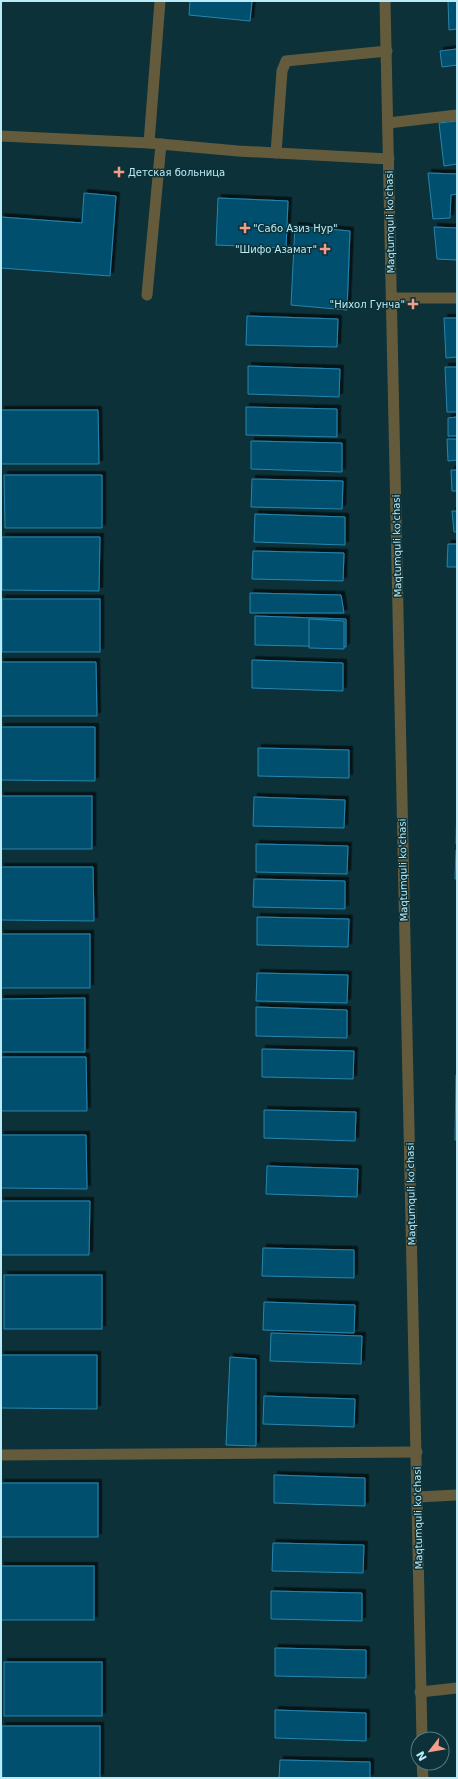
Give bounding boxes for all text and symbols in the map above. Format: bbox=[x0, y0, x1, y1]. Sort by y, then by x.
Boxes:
marker: Детская больница bbox=[113, 166, 125, 178]
place label: Детская больница bbox=[128, 167, 225, 178]
street label: Maqtumquli ko'chasi bbox=[384, 171, 396, 273]
marker: "Сабо Азиз Нур" bbox=[240, 223, 250, 233]
place label: "Сабо Азиз Нур" bbox=[253, 223, 338, 234]
place label: "Шифо Азамат" bbox=[235, 244, 317, 255]
marker: "Шифо Азамат" bbox=[320, 244, 330, 254]
place label: "Нихол Гунча" bbox=[330, 299, 405, 310]
marker: "Нихол Гунча" bbox=[408, 299, 418, 309]
street label: Maqtumquli ko'chasi bbox=[391, 495, 403, 597]
street label: Maqtumquli ko'chasi bbox=[397, 819, 409, 921]
street label: Maqtumquli ko'chasi bbox=[405, 1143, 417, 1245]
street label: Maqtumquli ko'chasi bbox=[412, 1467, 424, 1569]
north arrow bbox=[410, 1731, 450, 1771]
text: N bbox=[414, 1749, 430, 1763]

